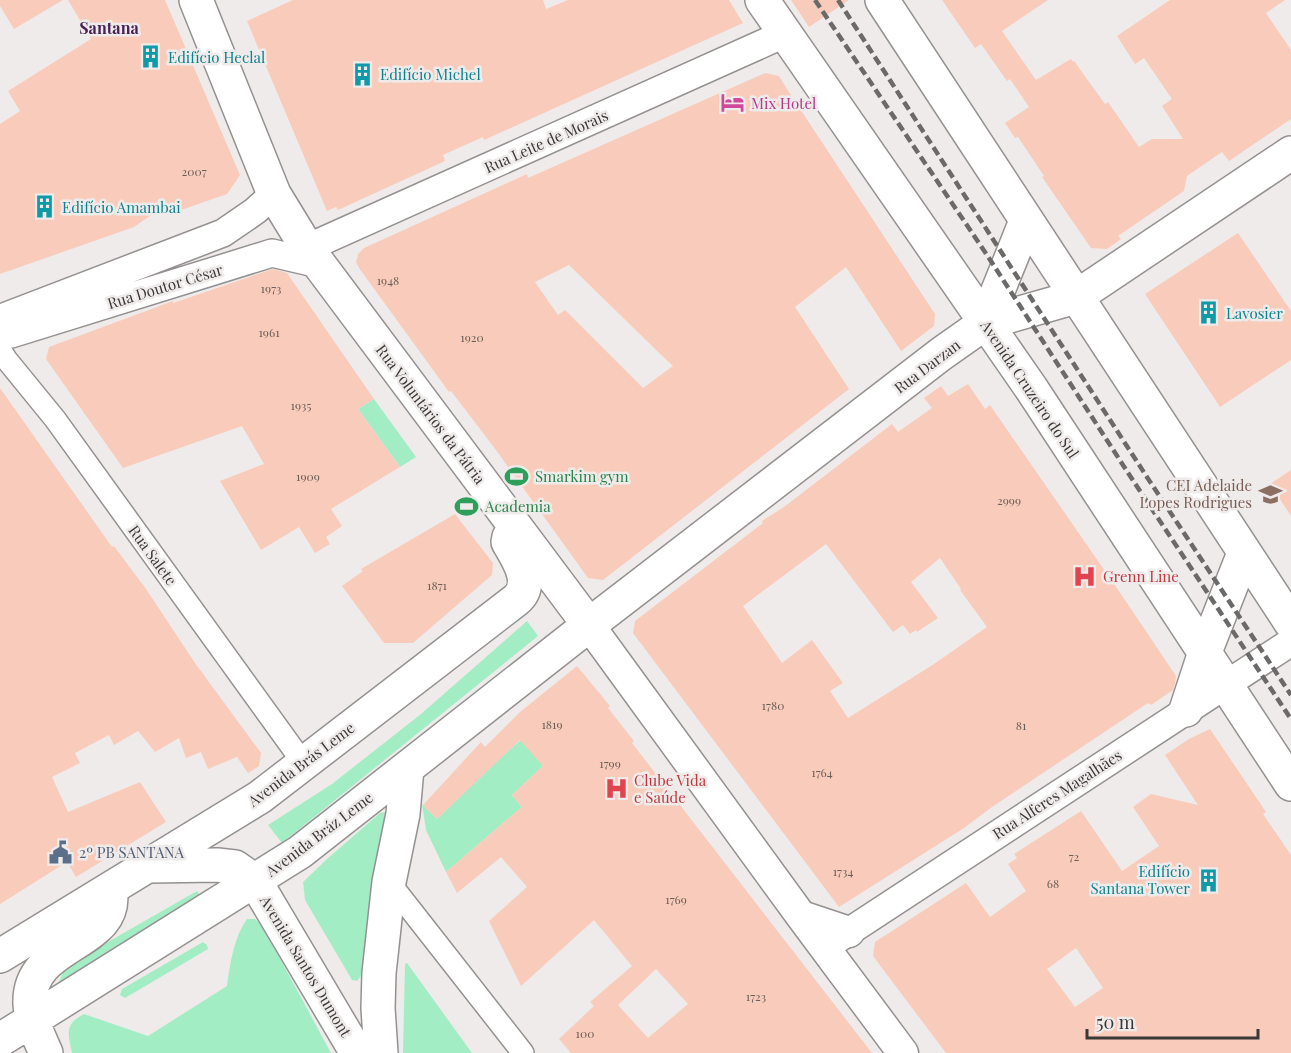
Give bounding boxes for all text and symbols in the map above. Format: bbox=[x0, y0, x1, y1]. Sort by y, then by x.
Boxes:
district label: Santana bbox=[79, 17, 139, 38]
building icon: Edifício Heclal bbox=[137, 44, 163, 70]
place label: Edifício Heclal bbox=[168, 47, 265, 67]
building icon: Edifício Michel bbox=[349, 61, 375, 87]
place label: Edifício Michel bbox=[380, 64, 481, 84]
hotel icon: Mix Hotel bbox=[720, 90, 746, 116]
place label: Mix Hotel bbox=[751, 93, 816, 113]
street label: Rua Leite de Morais bbox=[481, 105, 611, 177]
house number: 2007 bbox=[181, 163, 207, 179]
building icon: Edifício Amambai bbox=[31, 194, 57, 220]
place label: Edifício Amambai bbox=[62, 197, 181, 217]
street label: Rua Doutor César bbox=[105, 259, 225, 313]
house number: 1948 bbox=[377, 272, 399, 288]
house number: 1973 bbox=[261, 280, 281, 296]
building icon: Lavosier bbox=[1195, 300, 1221, 326]
place label: Lavosier bbox=[1226, 303, 1283, 323]
street label: Avenida Cruzeiro do Sul bbox=[976, 315, 1084, 462]
house number: 1961 bbox=[258, 324, 280, 340]
house number: 1920 bbox=[460, 329, 484, 345]
street label: Rua Darzan bbox=[890, 335, 964, 397]
street label: Rua Voluntários da Pátria bbox=[372, 340, 490, 488]
house number: 1935 bbox=[291, 397, 311, 413]
sports icon: Smarkim gym bbox=[504, 463, 530, 489]
place label: Smarkim gym bbox=[535, 466, 629, 486]
house number: 1909 bbox=[296, 468, 320, 484]
place label: CEI Adelaide Lopes Rodrigues bbox=[1140, 475, 1252, 512]
school or university icon: CEI Adelaide Lopes Rodrigues bbox=[1257, 481, 1283, 507]
house number: 2999 bbox=[997, 492, 1021, 508]
sports icon: Academia bbox=[454, 493, 480, 519]
place label: Academia bbox=[484, 496, 551, 516]
street label: Rua Salete bbox=[124, 521, 182, 589]
hospital icon: Grenn Line bbox=[1072, 563, 1098, 589]
place label: Grenn Line bbox=[1103, 566, 1179, 586]
house number: 1871 bbox=[427, 577, 448, 593]
house number: 1780 bbox=[762, 697, 784, 713]
house number: 1819 bbox=[541, 716, 563, 732]
street label: Avenida Brás Leme bbox=[243, 717, 358, 811]
house number: 81 bbox=[1016, 717, 1027, 733]
street label: Rua Alferes Magalhães bbox=[989, 745, 1125, 843]
house number: 1799 bbox=[599, 755, 621, 771]
house number: 1764 bbox=[811, 764, 833, 780]
place label: Clube Vida e Saúde bbox=[634, 770, 707, 807]
hospital icon: Clube Vida e Saúde bbox=[603, 776, 629, 802]
street label: Avenida Bráz Leme bbox=[261, 787, 377, 881]
public building icon: 2º PB SANTANA bbox=[48, 839, 74, 865]
place label: 2º PB SANTANA bbox=[79, 842, 185, 862]
house number: 72 bbox=[1069, 848, 1080, 864]
place label: Edifício Santana Tower bbox=[1091, 861, 1190, 898]
house number: 1734 bbox=[833, 863, 853, 879]
building icon: Edifício Santana Tower bbox=[1195, 867, 1221, 893]
house number: 68 bbox=[1047, 875, 1059, 891]
street label: Avenida Santos Dumont bbox=[255, 891, 356, 1041]
house number: 1769 bbox=[665, 891, 687, 907]
house number: 1723 bbox=[746, 988, 766, 1004]
scale bar bbox=[1087, 1002, 1258, 1040]
text: 50 m bbox=[1096, 1010, 1135, 1034]
house number: 100 bbox=[576, 1025, 594, 1041]

